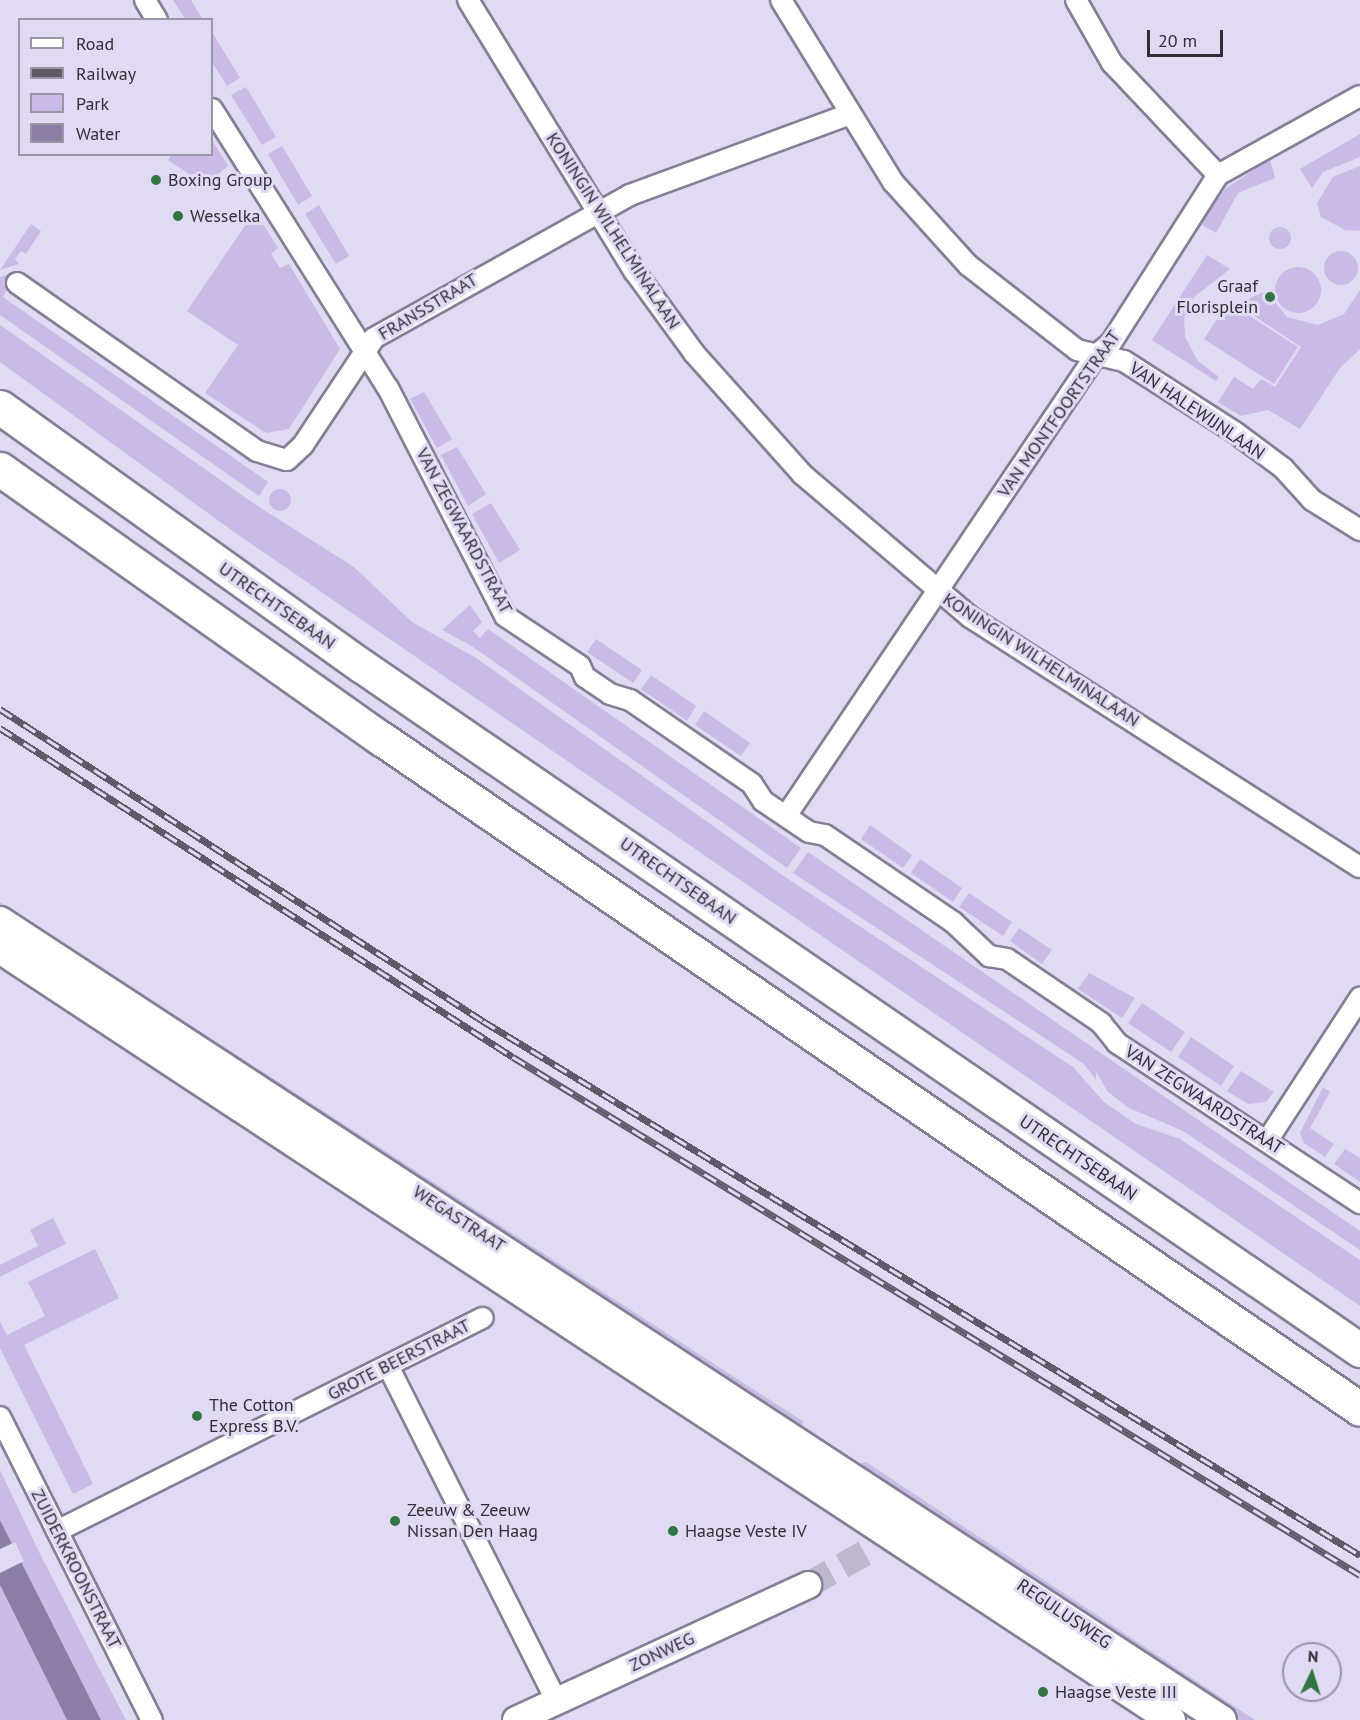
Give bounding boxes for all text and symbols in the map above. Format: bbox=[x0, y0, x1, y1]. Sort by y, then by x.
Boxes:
legend bbox=[18, 18, 213, 156]
scale bar bbox=[1150, 18, 1226, 56]
text: 20 m bbox=[1158, 29, 1197, 52]
text: Road bbox=[76, 32, 114, 55]
text: Railway bbox=[76, 62, 136, 85]
text: Park bbox=[76, 92, 109, 115]
text: Water bbox=[76, 122, 120, 145]
street label: KONINGIN WILHELMINALAAN bbox=[541, 129, 685, 333]
place label: Boxing Group bbox=[168, 169, 272, 191]
marker: Boxing Group bbox=[149, 173, 163, 187]
place label: Wesselka bbox=[190, 205, 260, 227]
marker: Wesselka bbox=[171, 209, 185, 223]
street label: FRANSSTRAAT bbox=[375, 269, 481, 345]
place label: Graaf Florisplein bbox=[1176, 276, 1258, 318]
marker: Graaf Florisplein bbox=[1263, 290, 1277, 304]
street label: VAN MONTFOORTSTRAAT bbox=[993, 326, 1125, 502]
street label: VAN HALEWIJNLAAN bbox=[1125, 358, 1269, 464]
street label: VAN ZEGWAARDSTRAAT bbox=[411, 444, 517, 618]
street label: UTRECHTSEBAAN bbox=[215, 558, 339, 654]
street label: KONINGIN WILHELMINALAAN bbox=[939, 588, 1143, 732]
street label: UTRECHTSEBAAN bbox=[616, 833, 740, 929]
street label: VAN ZEGWAARDSTRAAT bbox=[1121, 1041, 1287, 1159]
street label: UTRECHTSEBAAN bbox=[1015, 1111, 1141, 1205]
street label: WEGASTRAAT bbox=[409, 1181, 509, 1257]
street label: GROTE BEERSTRAAT bbox=[324, 1315, 474, 1405]
place label: The Cotton Express B.V. bbox=[209, 1395, 299, 1438]
marker: The Cotton Express B.V. bbox=[190, 1409, 204, 1423]
street label: ZUIDERKROONSTRAAT bbox=[26, 1486, 126, 1652]
place label: Zeeuw & Zeeuw Nissan Den Haag bbox=[407, 1500, 538, 1543]
marker: Zeeuw & Zeeuw Nissan Den Haag bbox=[388, 1514, 402, 1528]
place label: Haagse Veste IV bbox=[685, 1520, 807, 1542]
marker: Haagse Veste IV bbox=[666, 1524, 680, 1538]
street label: REGULUSWEG bbox=[1013, 1574, 1115, 1654]
street label: ZONWEG bbox=[626, 1628, 698, 1676]
north arrow bbox=[1282, 1642, 1342, 1702]
text: N bbox=[1307, 1646, 1319, 1666]
place label: Haagse Veste III bbox=[1055, 1681, 1178, 1703]
marker: Haagse Veste III bbox=[1036, 1685, 1050, 1699]

